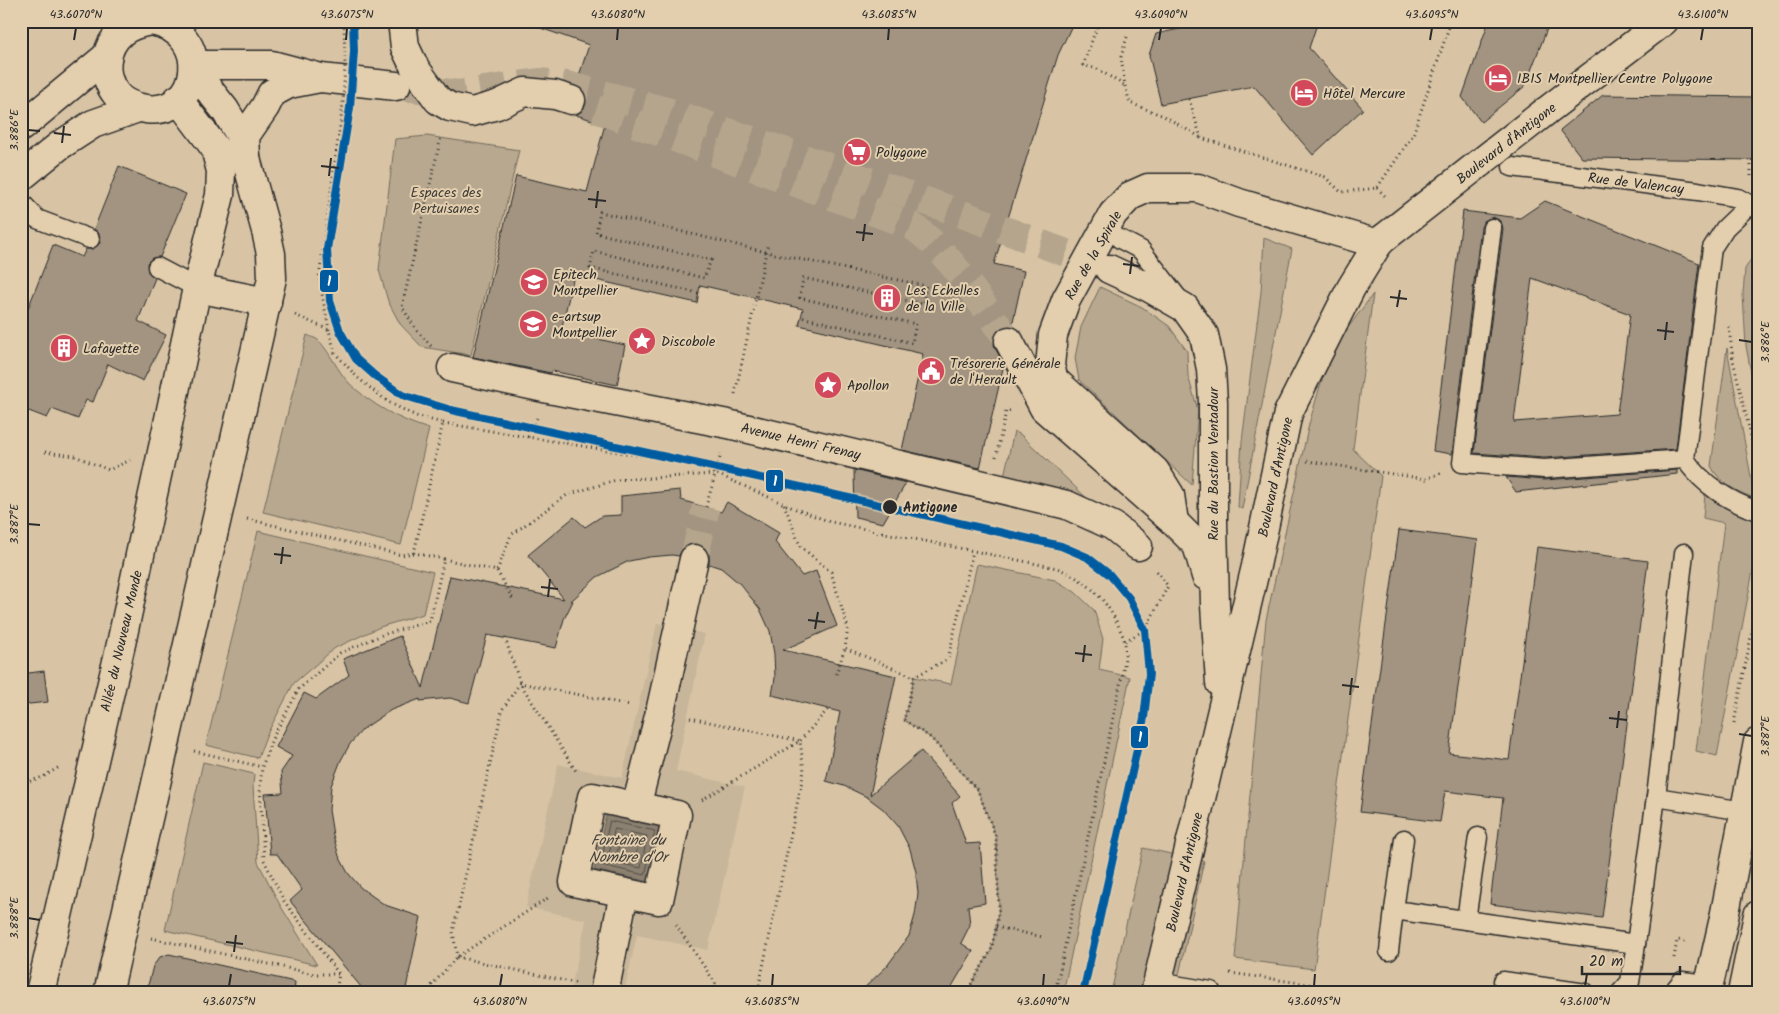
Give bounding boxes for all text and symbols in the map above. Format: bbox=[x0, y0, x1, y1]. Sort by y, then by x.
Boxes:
text: 43.6070°N bbox=[50, 5, 102, 24]
text: 43.6075°N bbox=[320, 5, 374, 24]
text: 43.6080°N bbox=[591, 5, 645, 24]
text: 43.6085°N bbox=[862, 5, 916, 24]
text: 43.6090°N bbox=[1134, 5, 1188, 24]
text: 43.6095°N bbox=[1405, 5, 1459, 24]
text: 43.6100°N bbox=[1678, 5, 1728, 24]
hotel icon: IBIS Montpellier Centre Polygone bbox=[1483, 63, 1513, 93]
place label: IBIS Montpellier Centre Polygone bbox=[1517, 68, 1713, 90]
hotel icon: Hôtel Mercure bbox=[1289, 78, 1319, 108]
place label: Hôtel Mercure bbox=[1323, 83, 1406, 105]
street label: Boulevard d'Antigone bbox=[1452, 97, 1562, 190]
text: 3.886°E bbox=[5, 108, 24, 151]
supermarket icon: Polygone bbox=[842, 137, 872, 167]
place label: Polygone bbox=[876, 142, 927, 164]
street label: Rue de Valencay bbox=[1587, 167, 1685, 201]
park label: Espaces des Pertuisanes bbox=[411, 182, 481, 220]
street label: Rue de la Spirale bbox=[1059, 206, 1129, 304]
place label: Epitech Montpellier bbox=[553, 264, 619, 302]
school or university icon: Epitech Montpellier bbox=[519, 267, 549, 297]
line badge: 1 bbox=[319, 269, 339, 293]
text: 1 bbox=[327, 271, 332, 293]
place label: Les Echelles de la Ville bbox=[906, 280, 979, 318]
building icon: Les Echelles de la Ville bbox=[872, 283, 902, 313]
place label: e-artsup Montpellier bbox=[552, 306, 618, 344]
school or university icon: e-artsup Montpellier bbox=[518, 309, 548, 339]
text: 3.886°E bbox=[1756, 320, 1775, 363]
place icon: Discobole bbox=[627, 326, 657, 356]
place label: Discobole bbox=[661, 331, 716, 353]
building icon: Lafayette bbox=[49, 333, 79, 363]
place label: Lafayette bbox=[83, 338, 140, 360]
place label: Trésorerie Générale de l'Herault bbox=[950, 353, 1061, 391]
public building icon: Trésorerie Générale de l'Herault bbox=[916, 356, 946, 386]
place icon: Apollon bbox=[813, 370, 843, 400]
place label: Apollon bbox=[847, 375, 889, 397]
street label: Rue du Bastion Ventadour bbox=[1203, 386, 1225, 541]
street label: Boulevard d'Antigone bbox=[1253, 415, 1300, 539]
street label: Avenue Henri Frenay bbox=[739, 417, 863, 467]
line badge: 1 bbox=[765, 469, 784, 493]
text: 1 bbox=[773, 471, 778, 493]
place label: Antigone bbox=[903, 497, 957, 519]
marker: Antigone bbox=[881, 498, 899, 516]
text: 3.887°E bbox=[5, 503, 24, 544]
street label: Allée du Nouveau Monde bbox=[95, 568, 149, 714]
text: 3.887°E bbox=[1756, 715, 1775, 756]
line badge: 1 bbox=[1130, 725, 1149, 749]
text: 1 bbox=[1138, 727, 1143, 749]
street label: Boulevard d'Antigone bbox=[1161, 810, 1210, 934]
water label: Fontaine du Nombre d'Or bbox=[589, 829, 670, 870]
text: 3.888°E bbox=[5, 896, 24, 939]
scale bar bbox=[1582, 944, 1679, 976]
text: 20 m bbox=[1589, 950, 1623, 974]
text: 43.6075°N bbox=[202, 992, 256, 1011]
text: 43.6080°N bbox=[473, 992, 527, 1011]
text: 43.6085°N bbox=[745, 992, 799, 1011]
text: 43.6090°N bbox=[1016, 992, 1070, 1011]
text: 43.6095°N bbox=[1287, 992, 1341, 1011]
text: 43.6100°N bbox=[1560, 992, 1610, 1011]

